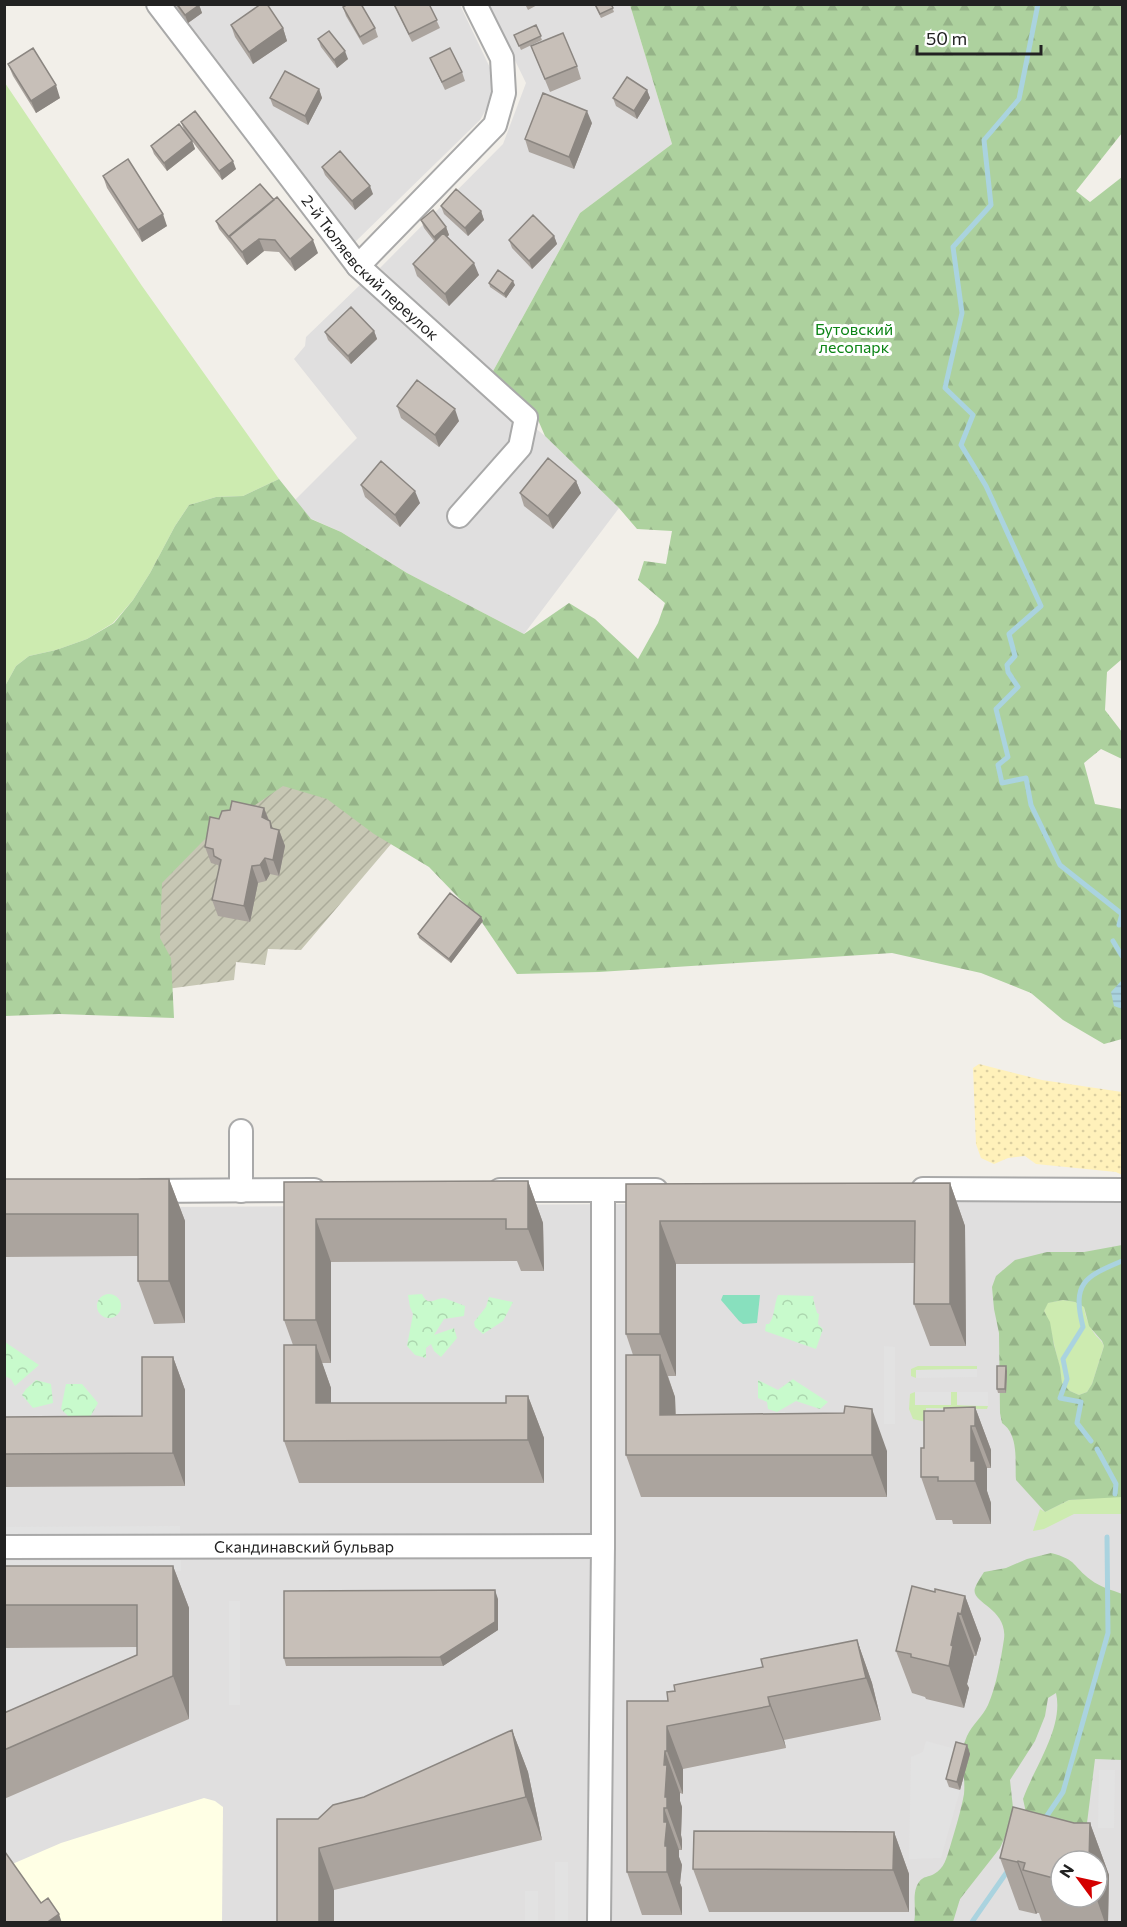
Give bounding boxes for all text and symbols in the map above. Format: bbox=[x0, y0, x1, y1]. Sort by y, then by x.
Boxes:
scale bar bbox=[917, 18, 1042, 56]
text: 50 m bbox=[926, 27, 967, 49]
street label: 2-й Тюляевский переулок bbox=[298, 191, 443, 344]
park label: Бутовский лесопарк bbox=[815, 319, 893, 356]
street label: Скандинавский бульвар bbox=[214, 1536, 394, 1556]
north arrow bbox=[1049, 1849, 1109, 1909]
text: N bbox=[1055, 1860, 1077, 1881]

